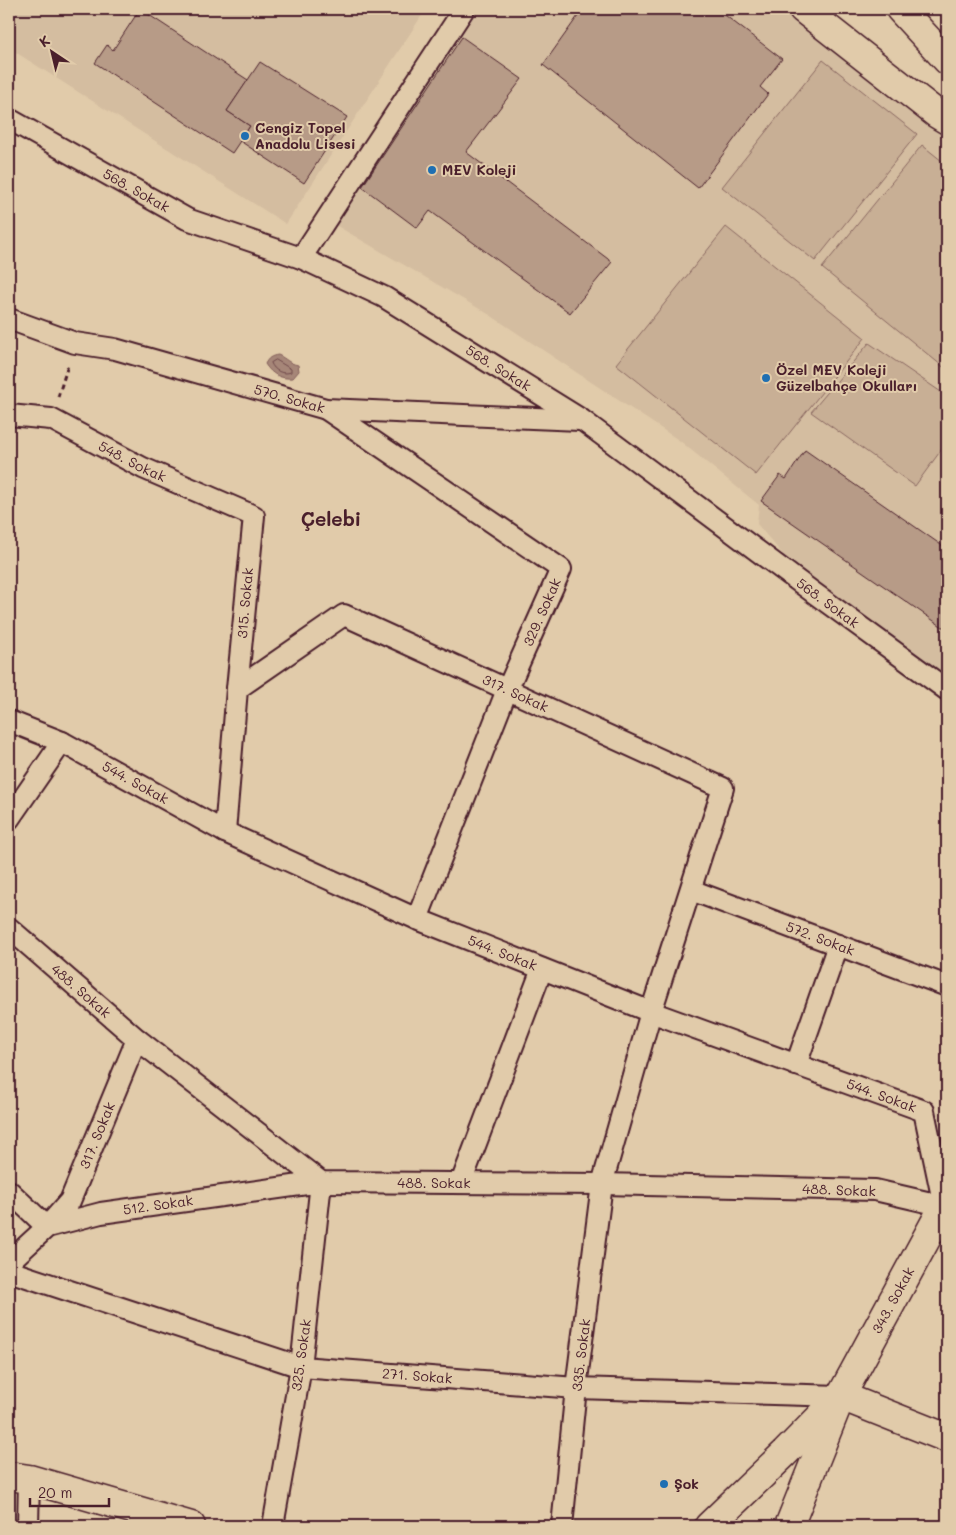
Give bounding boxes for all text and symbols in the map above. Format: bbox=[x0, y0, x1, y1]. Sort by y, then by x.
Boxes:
north arrow bbox=[28, 28, 78, 78]
text: K bbox=[35, 31, 53, 51]
place label: Cengiz Topel Anadolu Lisesi bbox=[255, 118, 356, 153]
marker: Cengiz Topel Anadolu Lisesi bbox=[239, 130, 251, 142]
place label: MEV Koleji bbox=[442, 160, 516, 179]
street label: 568. Sokak bbox=[100, 164, 173, 216]
marker: MEV Koleji bbox=[426, 164, 438, 176]
street label: 568. Sokak bbox=[462, 340, 535, 395]
place label: Özel MEV Koleji Güzelbahçe Okulları bbox=[776, 360, 918, 395]
marker: Özel MEV Koleji Güzelbahçe Okulları bbox=[760, 372, 772, 384]
street label: 570. Sokak bbox=[252, 379, 327, 417]
street label: 548. Sokak bbox=[95, 436, 169, 486]
district label: Çelebi bbox=[301, 506, 361, 531]
street label: 315. Sokak bbox=[232, 567, 257, 639]
street label: 568. Sokak bbox=[793, 573, 863, 632]
street label: 329. Sokak bbox=[518, 575, 565, 649]
street label: 317. Sokak bbox=[479, 669, 552, 716]
street label: 544. Sokak bbox=[99, 756, 172, 808]
street label: 572. Sokak bbox=[783, 916, 858, 960]
street label: 544. Sokak bbox=[465, 930, 540, 975]
street label: 488. Sokak bbox=[47, 959, 115, 1022]
street label: 544. Sokak bbox=[844, 1074, 919, 1117]
street label: 317. Sokak bbox=[74, 1099, 119, 1172]
street label: 488. Sokak bbox=[397, 1173, 471, 1192]
street label: 488. Sokak bbox=[802, 1179, 876, 1200]
street label: 512. Sokak bbox=[122, 1190, 194, 1219]
street label: 343. Sokak bbox=[867, 1263, 918, 1337]
street label: 325. Sokak bbox=[286, 1318, 315, 1392]
street label: 335. Sokak bbox=[567, 1318, 594, 1392]
street label: 271. Sokak bbox=[382, 1363, 453, 1388]
place label: Şok bbox=[674, 1474, 699, 1493]
scale bar bbox=[30, 1475, 109, 1507]
marker: Şok bbox=[658, 1478, 670, 1490]
text: 20 m bbox=[38, 1482, 72, 1502]

